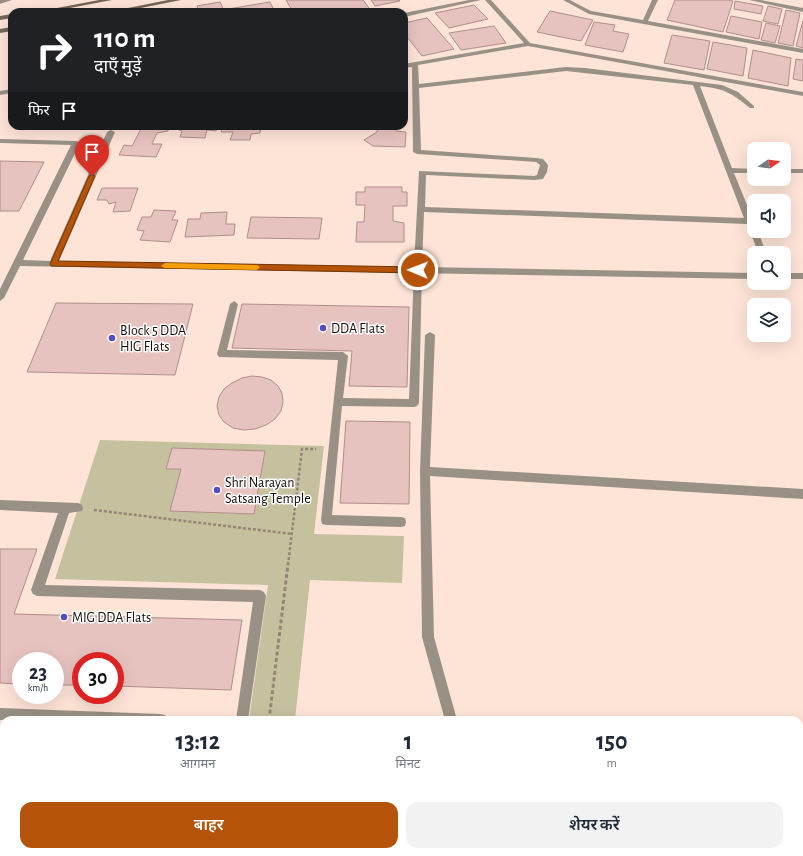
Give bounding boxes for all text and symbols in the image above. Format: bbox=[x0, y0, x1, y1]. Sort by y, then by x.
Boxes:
icon: right bbox=[28, 24, 80, 76]
text: 110 m bbox=[94, 25, 156, 53]
text: दाएँ मुड़ें bbox=[94, 58, 142, 76]
icon: arrive bbox=[58, 100, 80, 122]
text: फिर bbox=[28, 103, 50, 118]
pin bbox=[75, 135, 109, 176]
icon: arrive bbox=[81, 141, 103, 163]
north arrow bbox=[747, 142, 791, 186]
map controls bbox=[747, 142, 791, 342]
button: sound bbox=[747, 194, 791, 238]
button: search bbox=[747, 246, 791, 290]
position arrow bbox=[397, 249, 439, 291]
button: layers bbox=[747, 298, 791, 342]
place label: DDA Flats bbox=[331, 322, 385, 336]
marker: DDA Flats bbox=[318, 323, 328, 333]
place label: Block 5 DDA HIG Flats bbox=[120, 324, 186, 354]
marker: Block 5 DDA HIG Flats bbox=[107, 333, 117, 343]
place label: Shri Narayan Satsang Temple bbox=[225, 476, 311, 506]
marker: Shri Narayan Satsang Temple bbox=[212, 485, 222, 495]
place label: MIG DDA Flats bbox=[72, 611, 151, 625]
marker: MIG DDA Flats bbox=[59, 612, 69, 622]
speed limit sign: 30 bbox=[72, 652, 124, 704]
text: 23 bbox=[29, 663, 47, 683]
text: km/h bbox=[28, 683, 48, 693]
text: 13:12 bbox=[176, 730, 220, 754]
text: 1 bbox=[404, 730, 412, 754]
text: 150 bbox=[596, 730, 627, 754]
text: m bbox=[607, 757, 617, 770]
text: आगमन bbox=[180, 758, 216, 771]
text: मिनट bbox=[396, 758, 420, 771]
button: बाहर bbox=[20, 802, 398, 848]
button: शेयर करें bbox=[406, 802, 783, 848]

